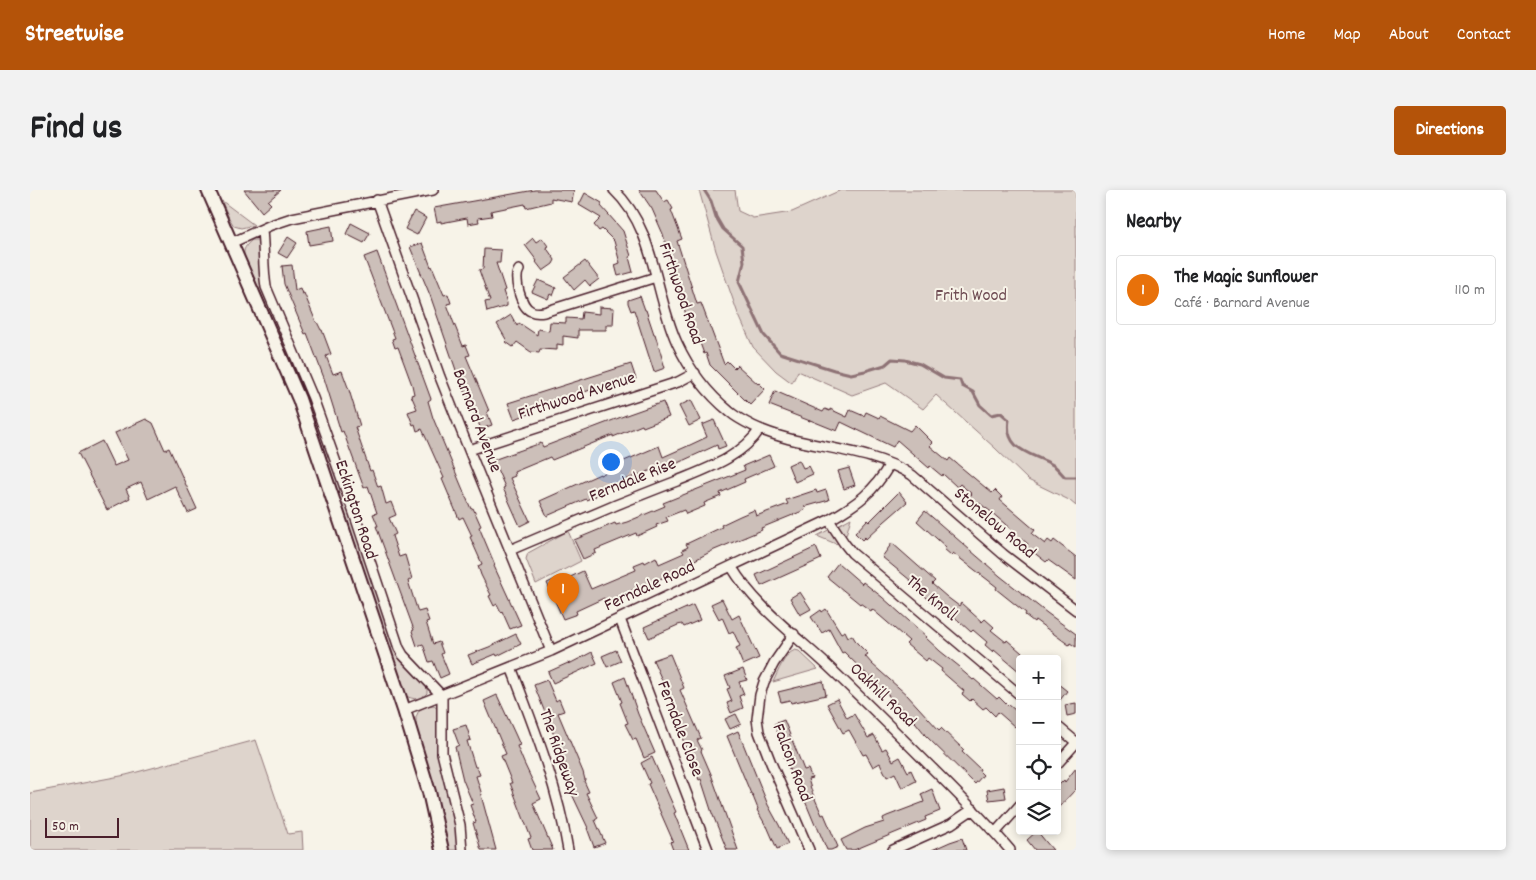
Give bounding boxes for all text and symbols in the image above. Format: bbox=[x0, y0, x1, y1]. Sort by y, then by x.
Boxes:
text: Streetwise bbox=[25, 18, 124, 52]
text: Home bbox=[1268, 23, 1305, 48]
text: Map bbox=[1333, 23, 1361, 48]
text: About bbox=[1389, 23, 1429, 48]
text: Contact bbox=[1457, 23, 1511, 48]
text: Find us bbox=[30, 105, 122, 155]
button: Directions bbox=[1394, 106, 1506, 155]
text: Nearby bbox=[1126, 208, 1181, 238]
street label: Firthwood Road bbox=[651, 239, 709, 349]
text: The Magic Sunflower bbox=[1174, 265, 1318, 292]
text: 1 bbox=[1141, 279, 1145, 302]
text: 110 m bbox=[1455, 279, 1485, 302]
park label: Frith Wood bbox=[935, 284, 1007, 309]
text: Café · Barnard Avenue bbox=[1174, 292, 1310, 315]
street label: Barnard Avenue bbox=[445, 366, 507, 476]
street label: Firthwood Avenue bbox=[515, 366, 639, 428]
your location bbox=[598, 449, 624, 475]
street label: Ferndale Rise bbox=[586, 452, 680, 510]
street label: Eckington Road bbox=[327, 457, 383, 563]
street label: Stonelow Road bbox=[947, 482, 1041, 566]
street label: Ferndale Road bbox=[600, 555, 700, 619]
street label: The Knoll bbox=[900, 570, 963, 629]
pin: 1 bbox=[547, 573, 579, 614]
map controls bbox=[1016, 655, 1061, 835]
button: + bbox=[1016, 655, 1061, 700]
street label: Oakhill Road bbox=[843, 658, 921, 734]
street label: Ferndale Close bbox=[649, 677, 709, 781]
button: − bbox=[1016, 700, 1061, 745]
street label: The Ridgeway bbox=[531, 706, 585, 801]
street label: Falcon Road bbox=[765, 720, 817, 806]
button: locate bbox=[1016, 745, 1061, 790]
button: layers bbox=[1016, 790, 1061, 835]
scale bar bbox=[45, 815, 119, 838]
text: 50 m bbox=[52, 817, 79, 837]

